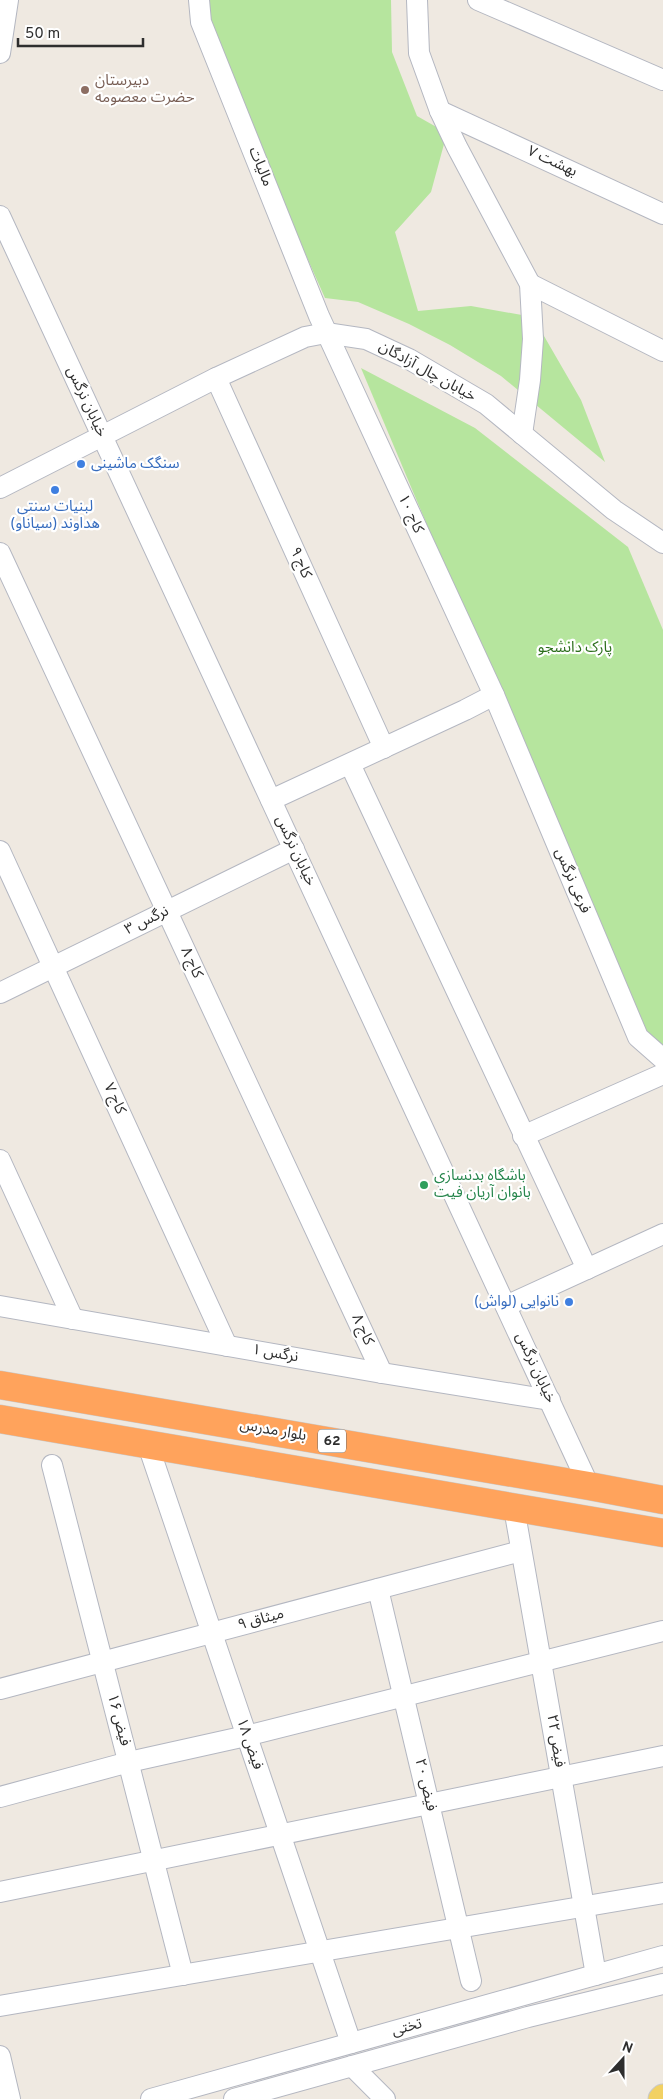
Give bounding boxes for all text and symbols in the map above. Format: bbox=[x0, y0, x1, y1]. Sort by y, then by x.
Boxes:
scale bar bbox=[18, 15, 142, 47]
text: 50 m bbox=[25, 25, 60, 44]
place label: دبیرستان حضرت معصومه bbox=[95, 72, 195, 108]
marker: دبیرستان حضرت معصومه bbox=[79, 84, 91, 96]
street label: بهشت ۷ bbox=[524, 142, 580, 182]
street label: مالیات bbox=[244, 144, 276, 190]
street label: خیابان چال آزادگان bbox=[375, 337, 479, 407]
street label: خیابان نرگس bbox=[61, 364, 111, 440]
place label: سنگک ماشینی bbox=[91, 455, 180, 474]
marker: سنگک ماشینی bbox=[75, 458, 87, 470]
marker: لبنیات سنتی هداوند (سیاناو) bbox=[49, 484, 61, 496]
street label: کاج ۱۰ bbox=[392, 491, 428, 538]
place label: لبنیات سنتی هداوند (سیاناو) bbox=[10, 498, 100, 534]
street label: کاج ۹ bbox=[284, 544, 316, 583]
park label: پارک دانشجو bbox=[538, 639, 612, 658]
street label: خیابان نرگس bbox=[270, 813, 320, 889]
street label: فرعی نرگس bbox=[550, 846, 594, 917]
street label: نرگس ۳ bbox=[122, 902, 172, 940]
street label: کاج ۸ bbox=[175, 944, 207, 983]
street label: کاج ۷ bbox=[98, 1080, 130, 1119]
place label: باشگاه بدنسازی بانوان آریان فیت bbox=[434, 1167, 531, 1203]
marker: باشگاه بدنسازی بانوان آریان فیت bbox=[418, 1179, 430, 1191]
place label: نانوایی (لواش) bbox=[474, 1293, 559, 1312]
marker: نانوایی (لواش) bbox=[563, 1296, 575, 1308]
street label: کاج ۸ bbox=[346, 1311, 378, 1350]
street label: خیابان نرگس bbox=[510, 1330, 560, 1406]
street label: نرگس ۱ bbox=[250, 1341, 300, 1367]
street label: بلوار مدرس bbox=[238, 1416, 308, 1446]
road number: 62 bbox=[318, 1430, 346, 1452]
street label: میثاق ۹ bbox=[236, 1605, 286, 1635]
street label: فیض ۱۶ bbox=[102, 1692, 134, 1748]
street label: فیض ۲۲ bbox=[541, 1713, 569, 1769]
street label: فیض ۱۸ bbox=[231, 1716, 267, 1773]
street label: فیض ۲۰ bbox=[410, 1757, 440, 1813]
street label: تختی bbox=[390, 2015, 424, 2041]
north arrow bbox=[598, 2034, 648, 2084]
text: N bbox=[619, 2039, 635, 2058]

